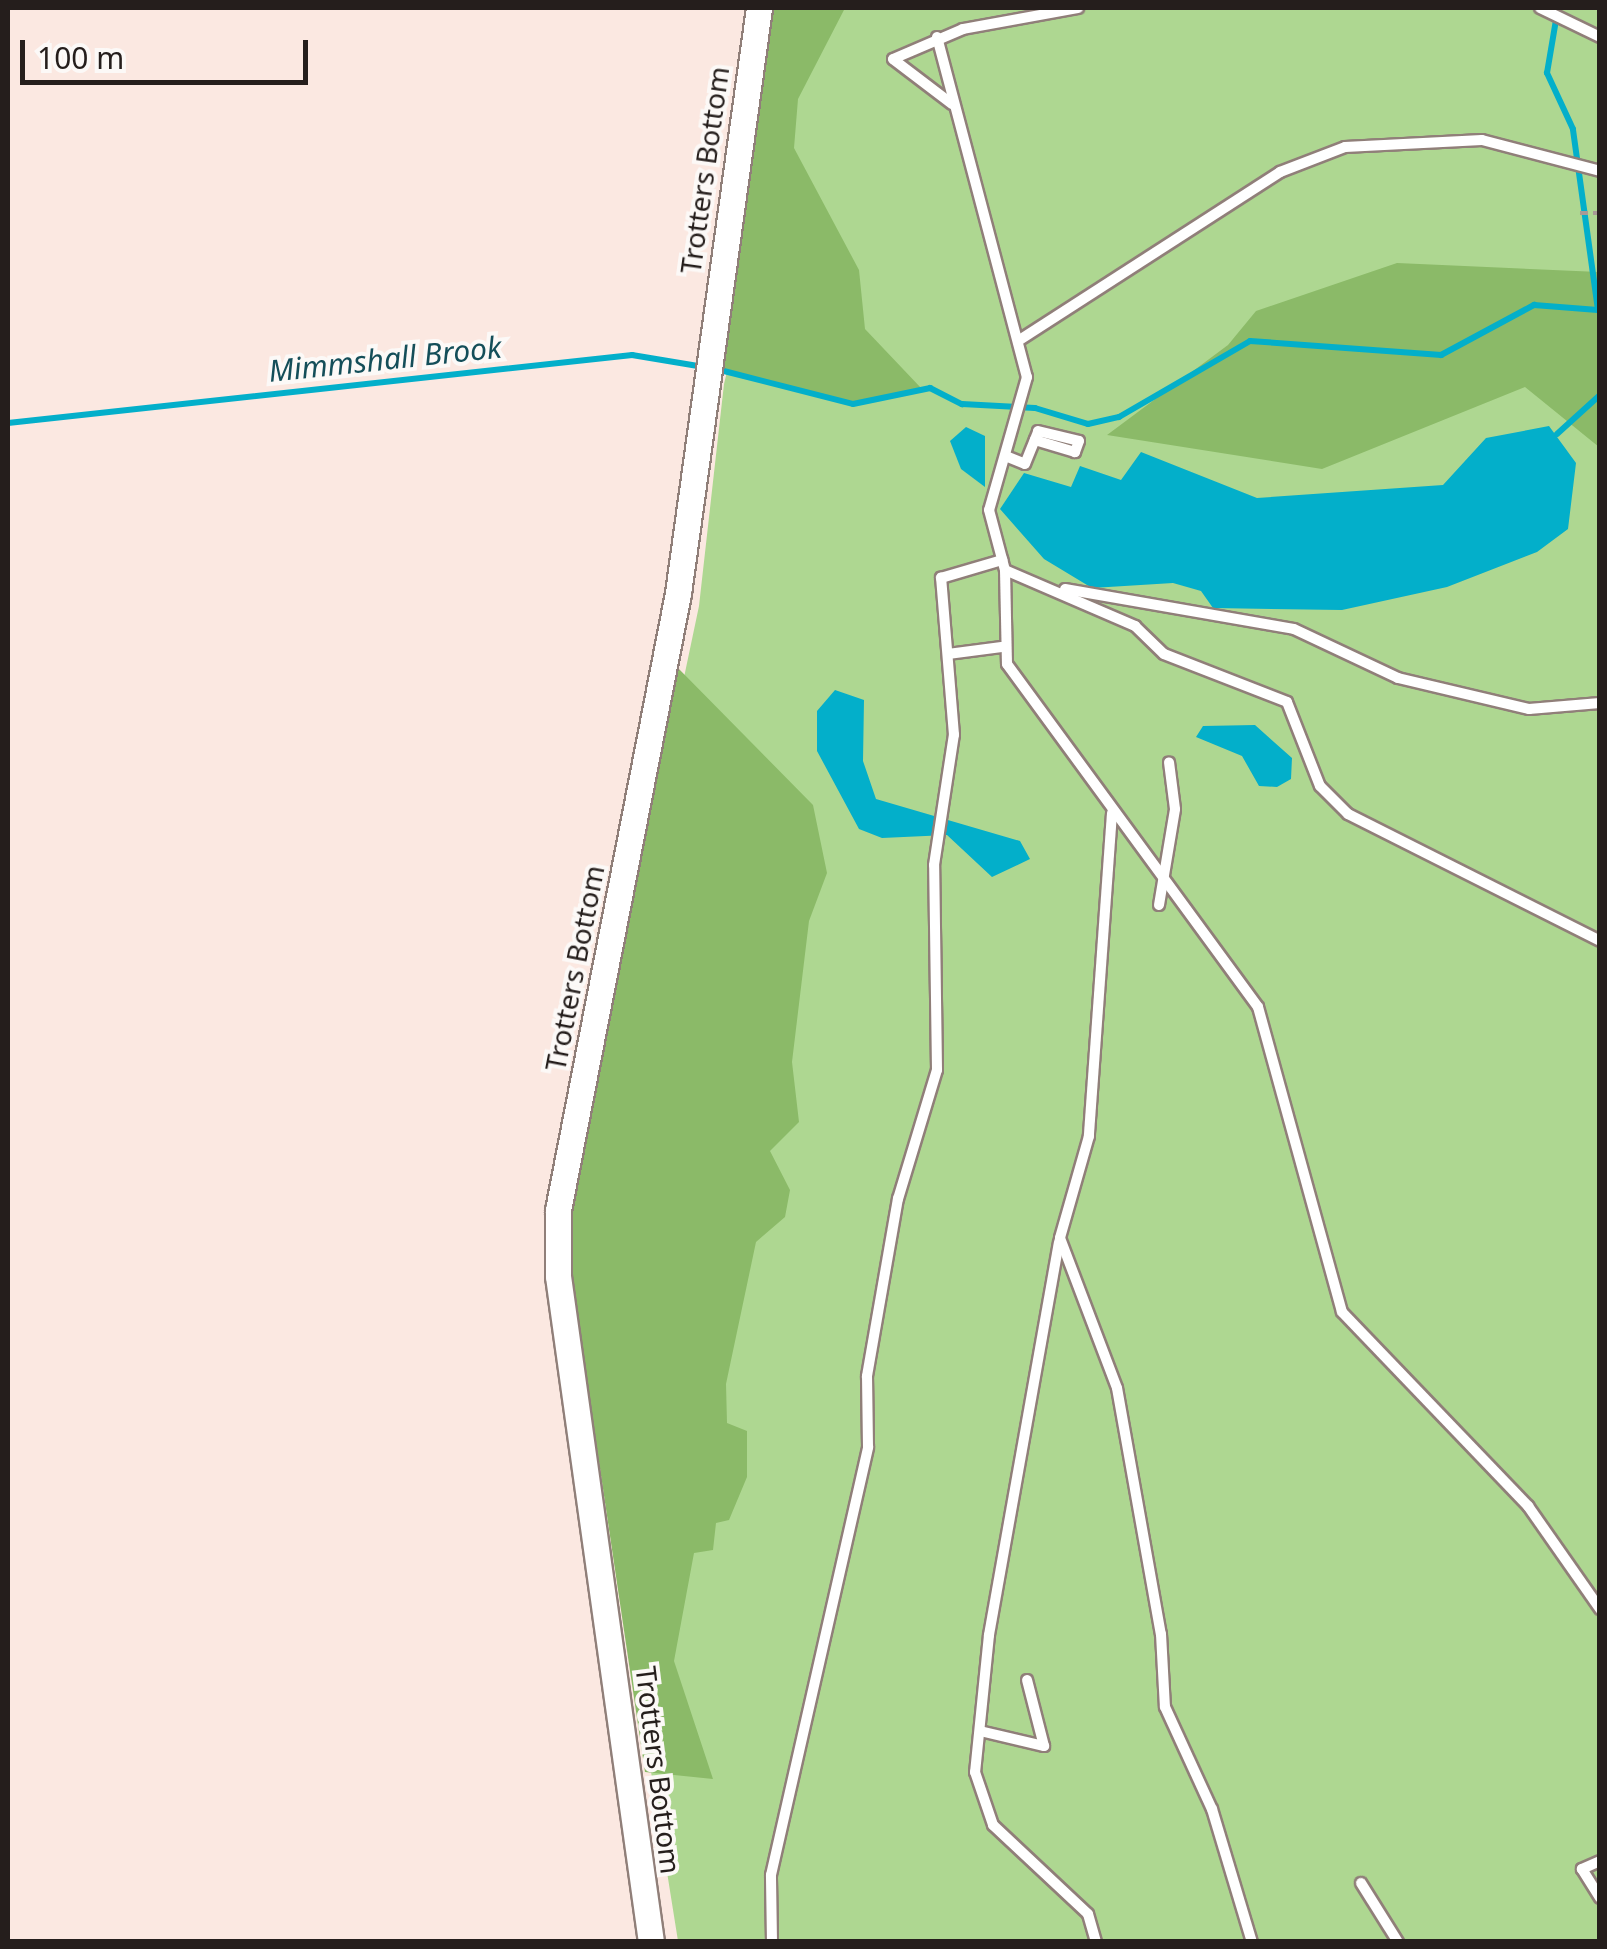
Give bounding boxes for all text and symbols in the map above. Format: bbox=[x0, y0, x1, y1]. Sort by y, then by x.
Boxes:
scale bar bbox=[25, 20, 312, 82]
text: 100 m bbox=[37, 37, 124, 78]
street label: Trotters Bottom bbox=[673, 64, 735, 276]
water label: Mimmshall Brook bbox=[267, 329, 503, 389]
street label: Trotters Bottom bbox=[538, 862, 610, 1074]
street label: Trotters Bottom bbox=[630, 1664, 688, 1876]

